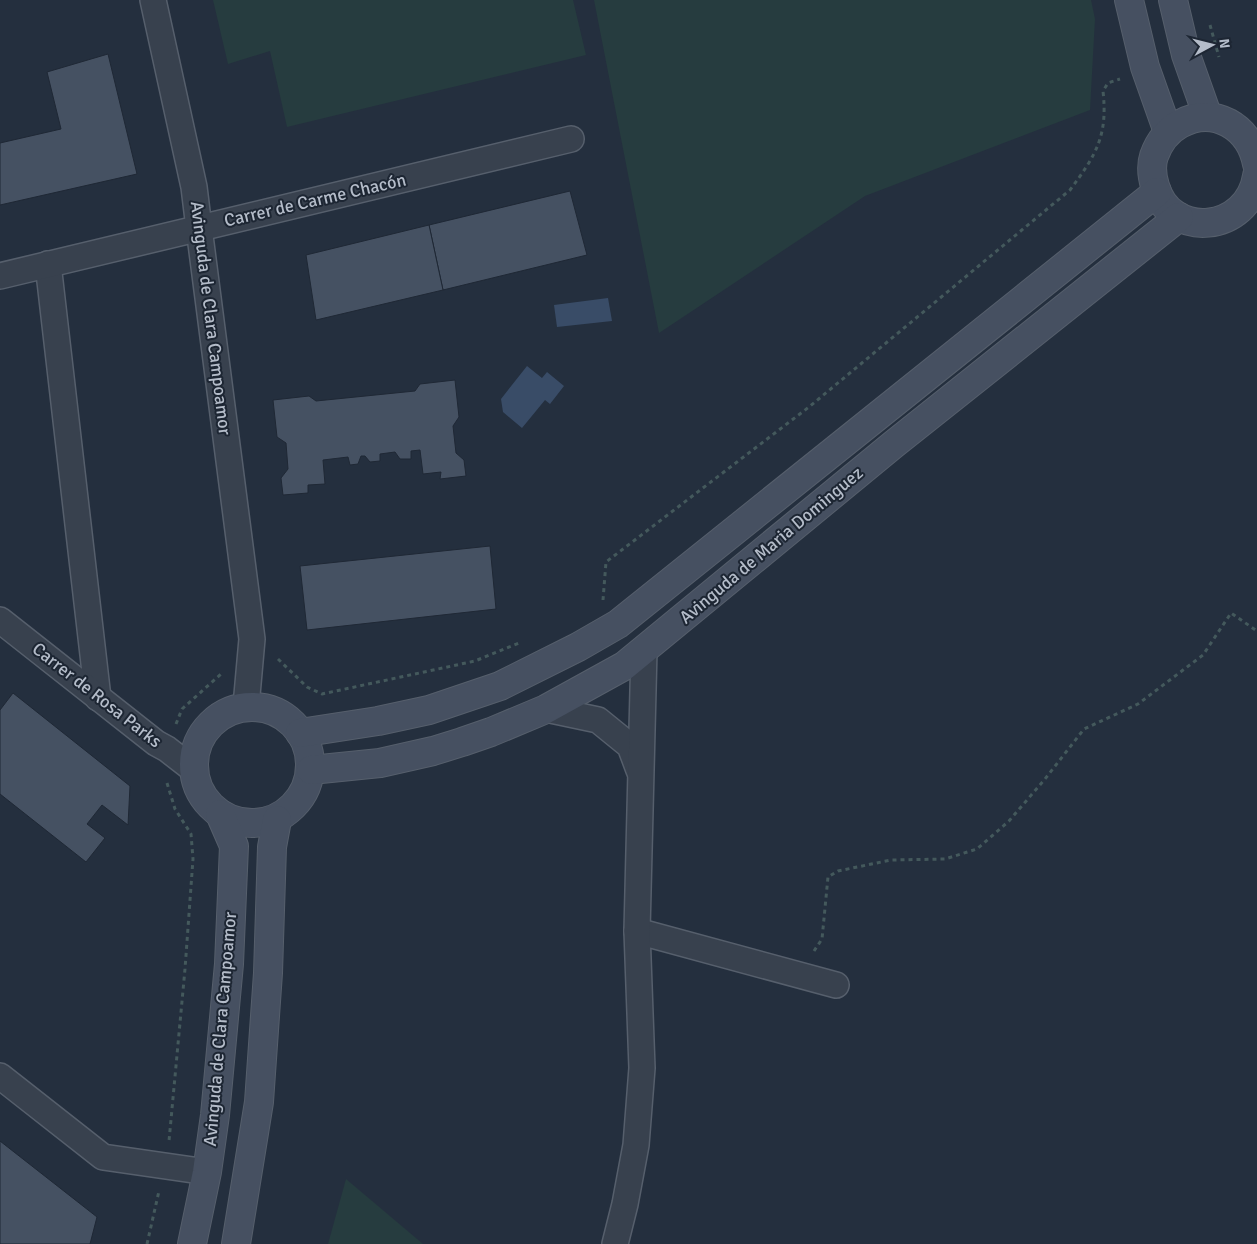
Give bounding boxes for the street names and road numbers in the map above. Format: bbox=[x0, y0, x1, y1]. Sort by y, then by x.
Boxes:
street label: Carrer de Carme Chacón bbox=[222, 168, 408, 232]
street label: Avinguda de Clara Campoamor bbox=[186, 200, 236, 436]
street label: Avinguda de Maria Dominguez bbox=[675, 462, 867, 628]
street label: Carrer de Rosa Parks bbox=[28, 638, 166, 752]
street label: Avinguda de Clara Campoamor bbox=[199, 910, 241, 1147]

